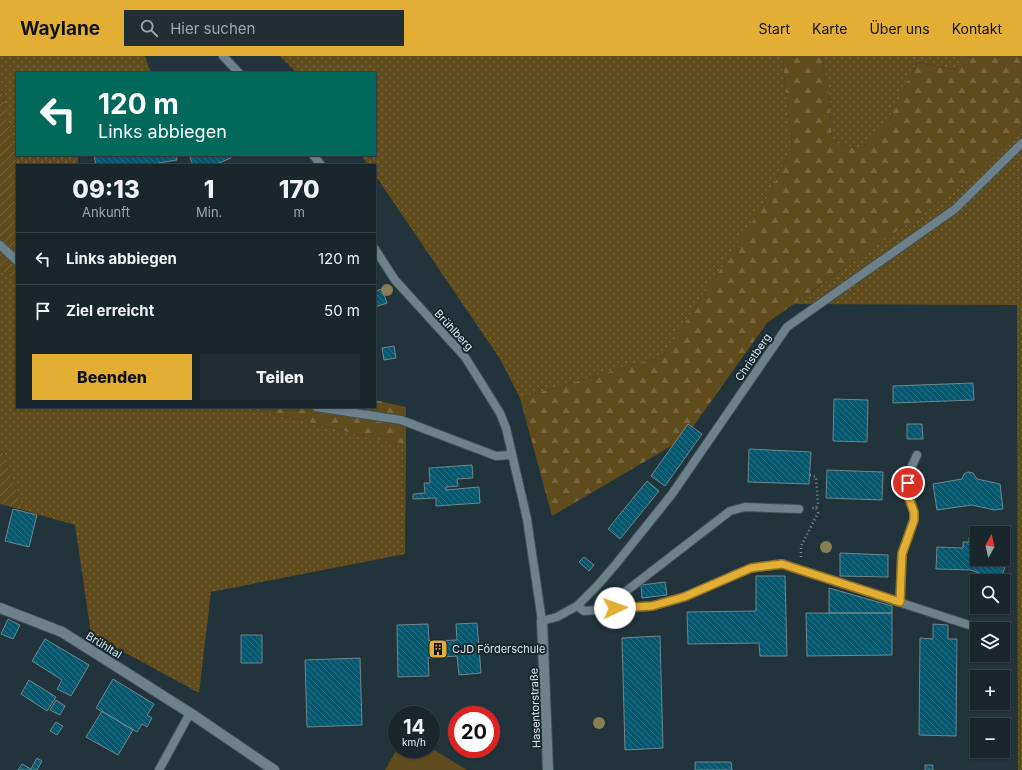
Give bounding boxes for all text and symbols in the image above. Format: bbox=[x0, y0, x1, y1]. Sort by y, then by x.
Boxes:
search box bbox=[124, 10, 404, 46]
text: Waylane bbox=[20, 17, 100, 40]
icon: search bbox=[138, 17, 160, 39]
text: Hier suchen bbox=[170, 19, 255, 38]
text: Start bbox=[758, 20, 790, 37]
text: Karte bbox=[812, 20, 847, 37]
text: Über uns bbox=[869, 20, 930, 37]
text: Kontakt bbox=[952, 20, 1002, 37]
text: 120 m bbox=[98, 87, 179, 121]
icon: left bbox=[32, 88, 84, 140]
text: Links abbiegen bbox=[98, 121, 227, 142]
text: 09:13 bbox=[72, 175, 140, 204]
text: 1 bbox=[204, 175, 214, 204]
text: 170 bbox=[279, 175, 320, 204]
text: Ankunft bbox=[82, 204, 130, 220]
text: Min. bbox=[196, 204, 222, 220]
text: m bbox=[293, 204, 305, 220]
icon: left bbox=[32, 248, 54, 270]
text: Links abbiegen bbox=[66, 249, 177, 268]
text: 120 m bbox=[318, 249, 360, 268]
icon: arrive bbox=[32, 300, 54, 322]
text: Ziel erreicht bbox=[66, 301, 154, 320]
text: 50 m bbox=[324, 301, 360, 320]
street label: Brühlberg bbox=[432, 307, 476, 353]
street label: Christberg bbox=[732, 330, 774, 384]
button: Beenden bbox=[32, 354, 192, 400]
button: Teilen bbox=[200, 354, 360, 400]
pin bbox=[891, 466, 925, 500]
icon: arrive bbox=[897, 472, 919, 494]
north arrow bbox=[970, 526, 1010, 566]
map controls bbox=[970, 526, 1010, 758]
button: search bbox=[970, 574, 1010, 614]
position arrow bbox=[594, 587, 636, 629]
button: layers bbox=[970, 622, 1010, 662]
street label: Brühltal bbox=[83, 629, 125, 661]
building icon: CJD Förderschule bbox=[427, 638, 449, 660]
place label: CJD Förderschule bbox=[452, 642, 545, 656]
street label: Hasentorstraße bbox=[527, 668, 543, 748]
button: + bbox=[970, 670, 1010, 710]
speed limit sign: 20 bbox=[448, 706, 500, 758]
text: 14 bbox=[403, 715, 425, 739]
button: − bbox=[970, 718, 1010, 758]
text: km/h bbox=[402, 736, 426, 748]

